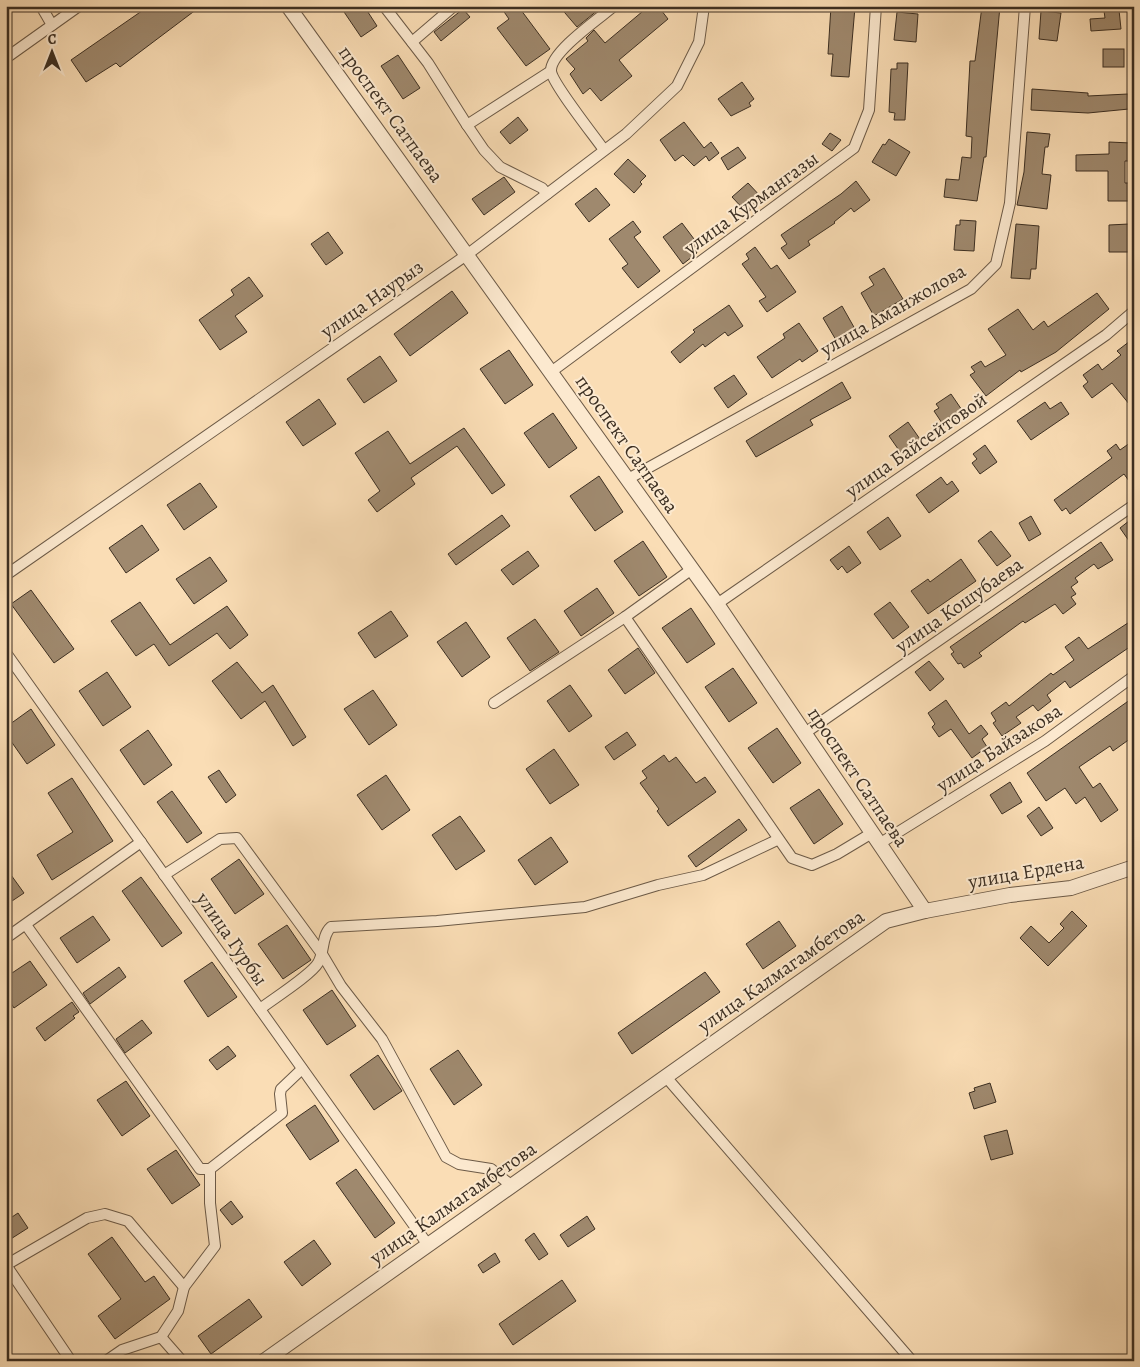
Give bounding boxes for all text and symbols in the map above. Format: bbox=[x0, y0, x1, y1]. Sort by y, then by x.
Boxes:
north arrow bbox=[28, 28, 78, 78]
text: С bbox=[48, 30, 57, 49]
street label: проспект Сатпаева bbox=[332, 40, 450, 189]
street label: улица Курмангазы bbox=[677, 145, 824, 262]
street label: улица Наурыз bbox=[314, 254, 429, 345]
street label: улица Аманжолова bbox=[814, 257, 971, 363]
street label: проспект Сатпаева bbox=[569, 369, 685, 519]
street label: улица Байсейтовой bbox=[839, 386, 992, 505]
street label: улица Кошубаева bbox=[889, 550, 1029, 660]
street label: улица Байзакова bbox=[930, 697, 1068, 799]
street label: проспект Сатпаева bbox=[801, 702, 915, 853]
street label: улица Ердена bbox=[965, 848, 1087, 896]
street label: улица Гурбы bbox=[189, 886, 274, 991]
street label: улица Калмагамбетова bbox=[691, 903, 870, 1039]
street label: улица Калмагамбетова bbox=[363, 1135, 542, 1271]

